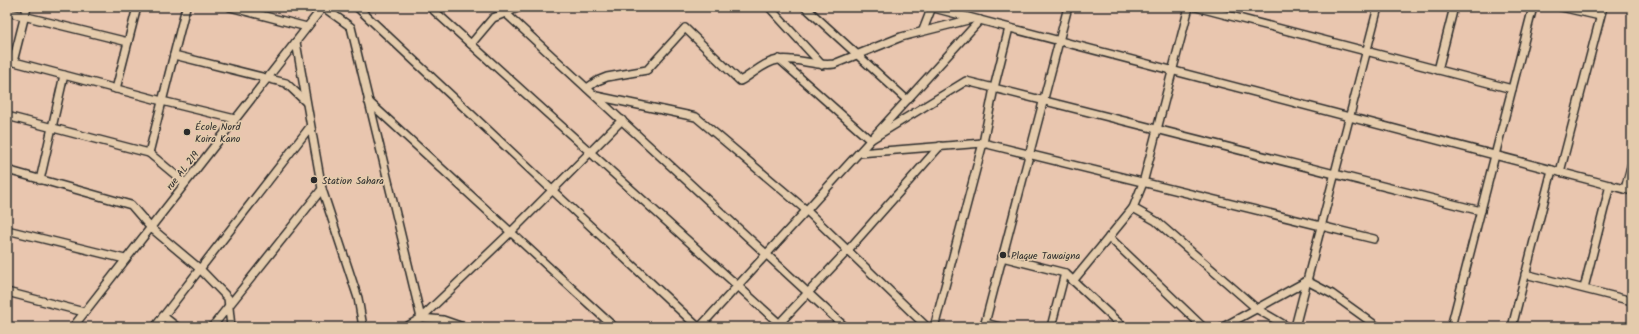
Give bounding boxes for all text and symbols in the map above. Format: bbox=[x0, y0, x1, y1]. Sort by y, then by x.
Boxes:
place label: École Nord Koira Kano bbox=[195, 119, 241, 147]
marker: École Nord Koira Kano bbox=[182, 127, 192, 137]
street label: rue AL 219 bbox=[162, 147, 203, 194]
place label: Station Sahara bbox=[322, 173, 384, 189]
marker: Station Sahara bbox=[309, 175, 319, 185]
place label: Plaque Tawaigna bbox=[1011, 248, 1081, 264]
marker: Plaque Tawaigna bbox=[998, 250, 1008, 260]

